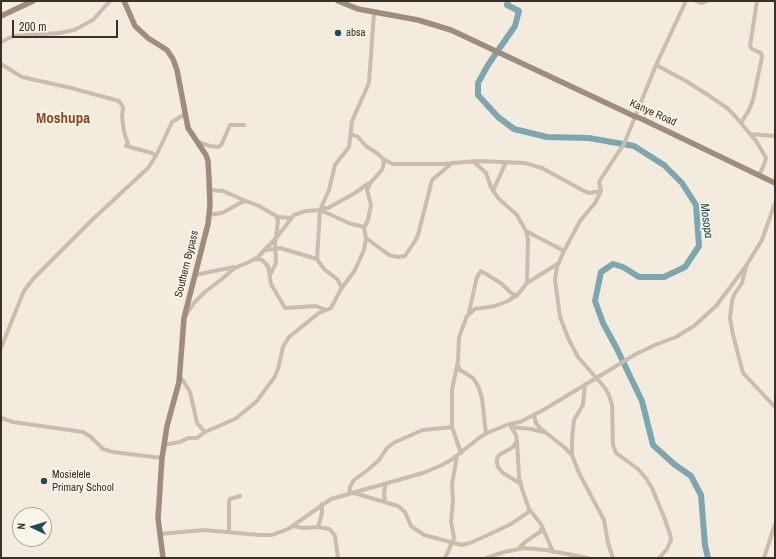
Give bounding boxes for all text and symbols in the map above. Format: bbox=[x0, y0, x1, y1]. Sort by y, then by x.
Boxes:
scale bar bbox=[14, 12, 120, 38]
text: 200 m bbox=[19, 19, 46, 35]
place label: absa bbox=[346, 26, 366, 40]
marker: absa bbox=[333, 28, 343, 38]
street label: Kanye Road bbox=[628, 97, 678, 129]
district label: Moshupa bbox=[36, 110, 90, 128]
water label: Mosopa bbox=[696, 203, 716, 239]
street label: Southern Bypass bbox=[172, 229, 202, 299]
place label: Mosielele Primary School bbox=[52, 468, 114, 494]
marker: Mosielele Primary School bbox=[39, 476, 49, 486]
north arrow bbox=[12, 507, 52, 547]
text: N bbox=[14, 523, 28, 530]

